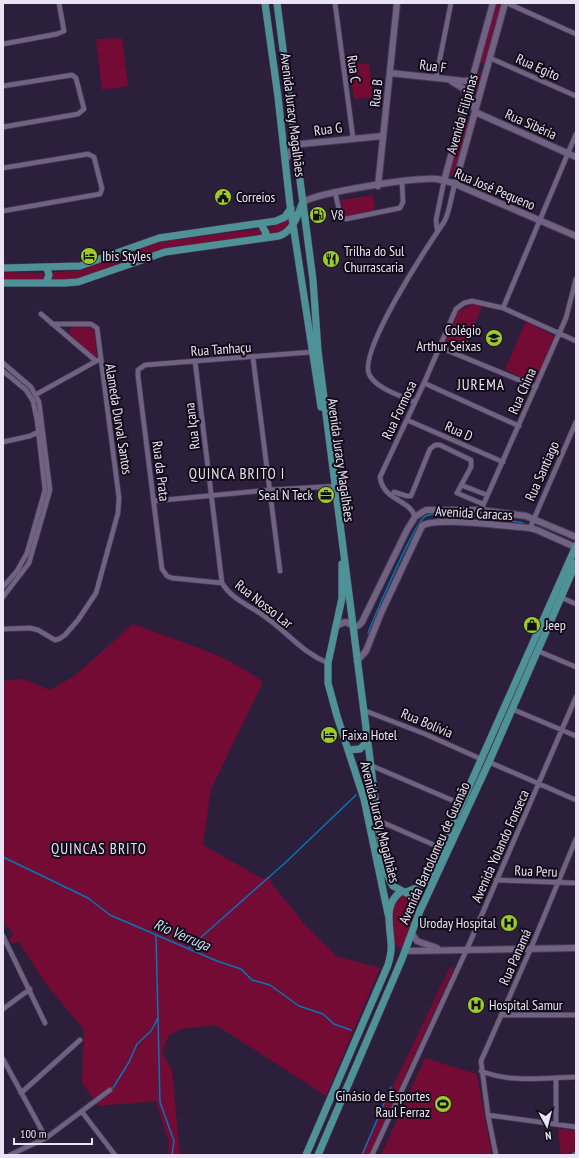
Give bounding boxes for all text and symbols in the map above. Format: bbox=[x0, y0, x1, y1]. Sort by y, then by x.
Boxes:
street label: Rua Egito bbox=[513, 49, 563, 85]
street label: Avenida Juracy Magalhães bbox=[276, 52, 310, 178]
street label: Rua C bbox=[343, 54, 365, 85]
street label: Rua F bbox=[418, 55, 448, 77]
street label: Avenida Filipinas bbox=[442, 72, 482, 156]
street label: Rua B bbox=[366, 78, 386, 108]
street label: Rua Sibéria bbox=[502, 105, 560, 143]
street label: Rua G bbox=[313, 118, 343, 140]
street label: Rua José Pequeno bbox=[452, 164, 538, 214]
public building icon: Correios bbox=[213, 187, 233, 207]
place label: Correios bbox=[236, 188, 276, 206]
fuel station icon: V8 bbox=[308, 205, 328, 225]
place label: V8 bbox=[330, 206, 344, 224]
place label: Trilha do Sul Churrascaria bbox=[344, 242, 405, 276]
hotel icon: Ibis Styles bbox=[79, 246, 99, 266]
place label: Ibis Styles bbox=[102, 247, 151, 265]
restaurant icon: Trilha do Sul Churrascaria bbox=[321, 249, 341, 269]
place label: Colégio Arthur Seixas bbox=[416, 321, 481, 355]
school or university icon: Colégio Arthur Seixas bbox=[484, 328, 504, 348]
street label: Rua Tanhaçu bbox=[190, 338, 252, 360]
street label: Alameda Durval Santos bbox=[101, 362, 137, 476]
street label: Rua China bbox=[504, 365, 540, 417]
district label: JUREMA bbox=[456, 375, 505, 394]
street label: Rua Formosa bbox=[378, 378, 420, 442]
street label: Avenida Juracy Magalhães bbox=[323, 397, 359, 523]
street label: Rua Içana bbox=[180, 402, 204, 450]
street label: Rua D bbox=[442, 417, 476, 445]
street label: Rua Santiago bbox=[521, 438, 563, 504]
street label: Rua da Prata bbox=[148, 440, 174, 502]
district label: QUINCA BRITO I bbox=[189, 464, 285, 483]
office icon: Seal N Teck bbox=[316, 485, 336, 505]
place label: Seal N Teck bbox=[258, 486, 314, 504]
street label: Avenida Caracas bbox=[435, 502, 514, 524]
street label: Rua Nosso Lar bbox=[231, 576, 297, 632]
shop icon: Jeep bbox=[522, 615, 542, 635]
place label: Jeep bbox=[544, 616, 566, 634]
street label: Rua Bolívia bbox=[398, 704, 456, 742]
hotel icon: Faixa Hotel bbox=[319, 725, 339, 745]
place label: Faixa Hotel bbox=[342, 726, 398, 744]
street label: Avenida Juracy Magalhães bbox=[356, 759, 404, 885]
street label: Avenida Bartolomeu de Gusmão bbox=[394, 779, 474, 927]
street label: Avenida Yolando Fonseca bbox=[467, 787, 533, 905]
district label: QUINCAS BRITO bbox=[51, 839, 147, 858]
street label: Rua Peru bbox=[514, 861, 558, 881]
hospital icon: Uroday Hospital bbox=[499, 913, 519, 933]
water label: Rio Verruga bbox=[151, 914, 214, 955]
place label: Uroday Hospital bbox=[419, 914, 497, 932]
street label: Rua Panamá bbox=[495, 926, 535, 988]
hospital icon: Hospital Samur bbox=[466, 995, 486, 1015]
place label: Hospital Samur bbox=[489, 996, 563, 1014]
place label: Ginásio de Esportes Raul Ferraz bbox=[335, 1087, 430, 1121]
sports icon: Ginásio de Esportes Raul Ferraz bbox=[433, 1094, 453, 1114]
north arrow bbox=[527, 1106, 567, 1146]
scale bar bbox=[14, 1120, 92, 1146]
text: 100 m bbox=[20, 1126, 47, 1141]
text: N bbox=[544, 1129, 552, 1143]

